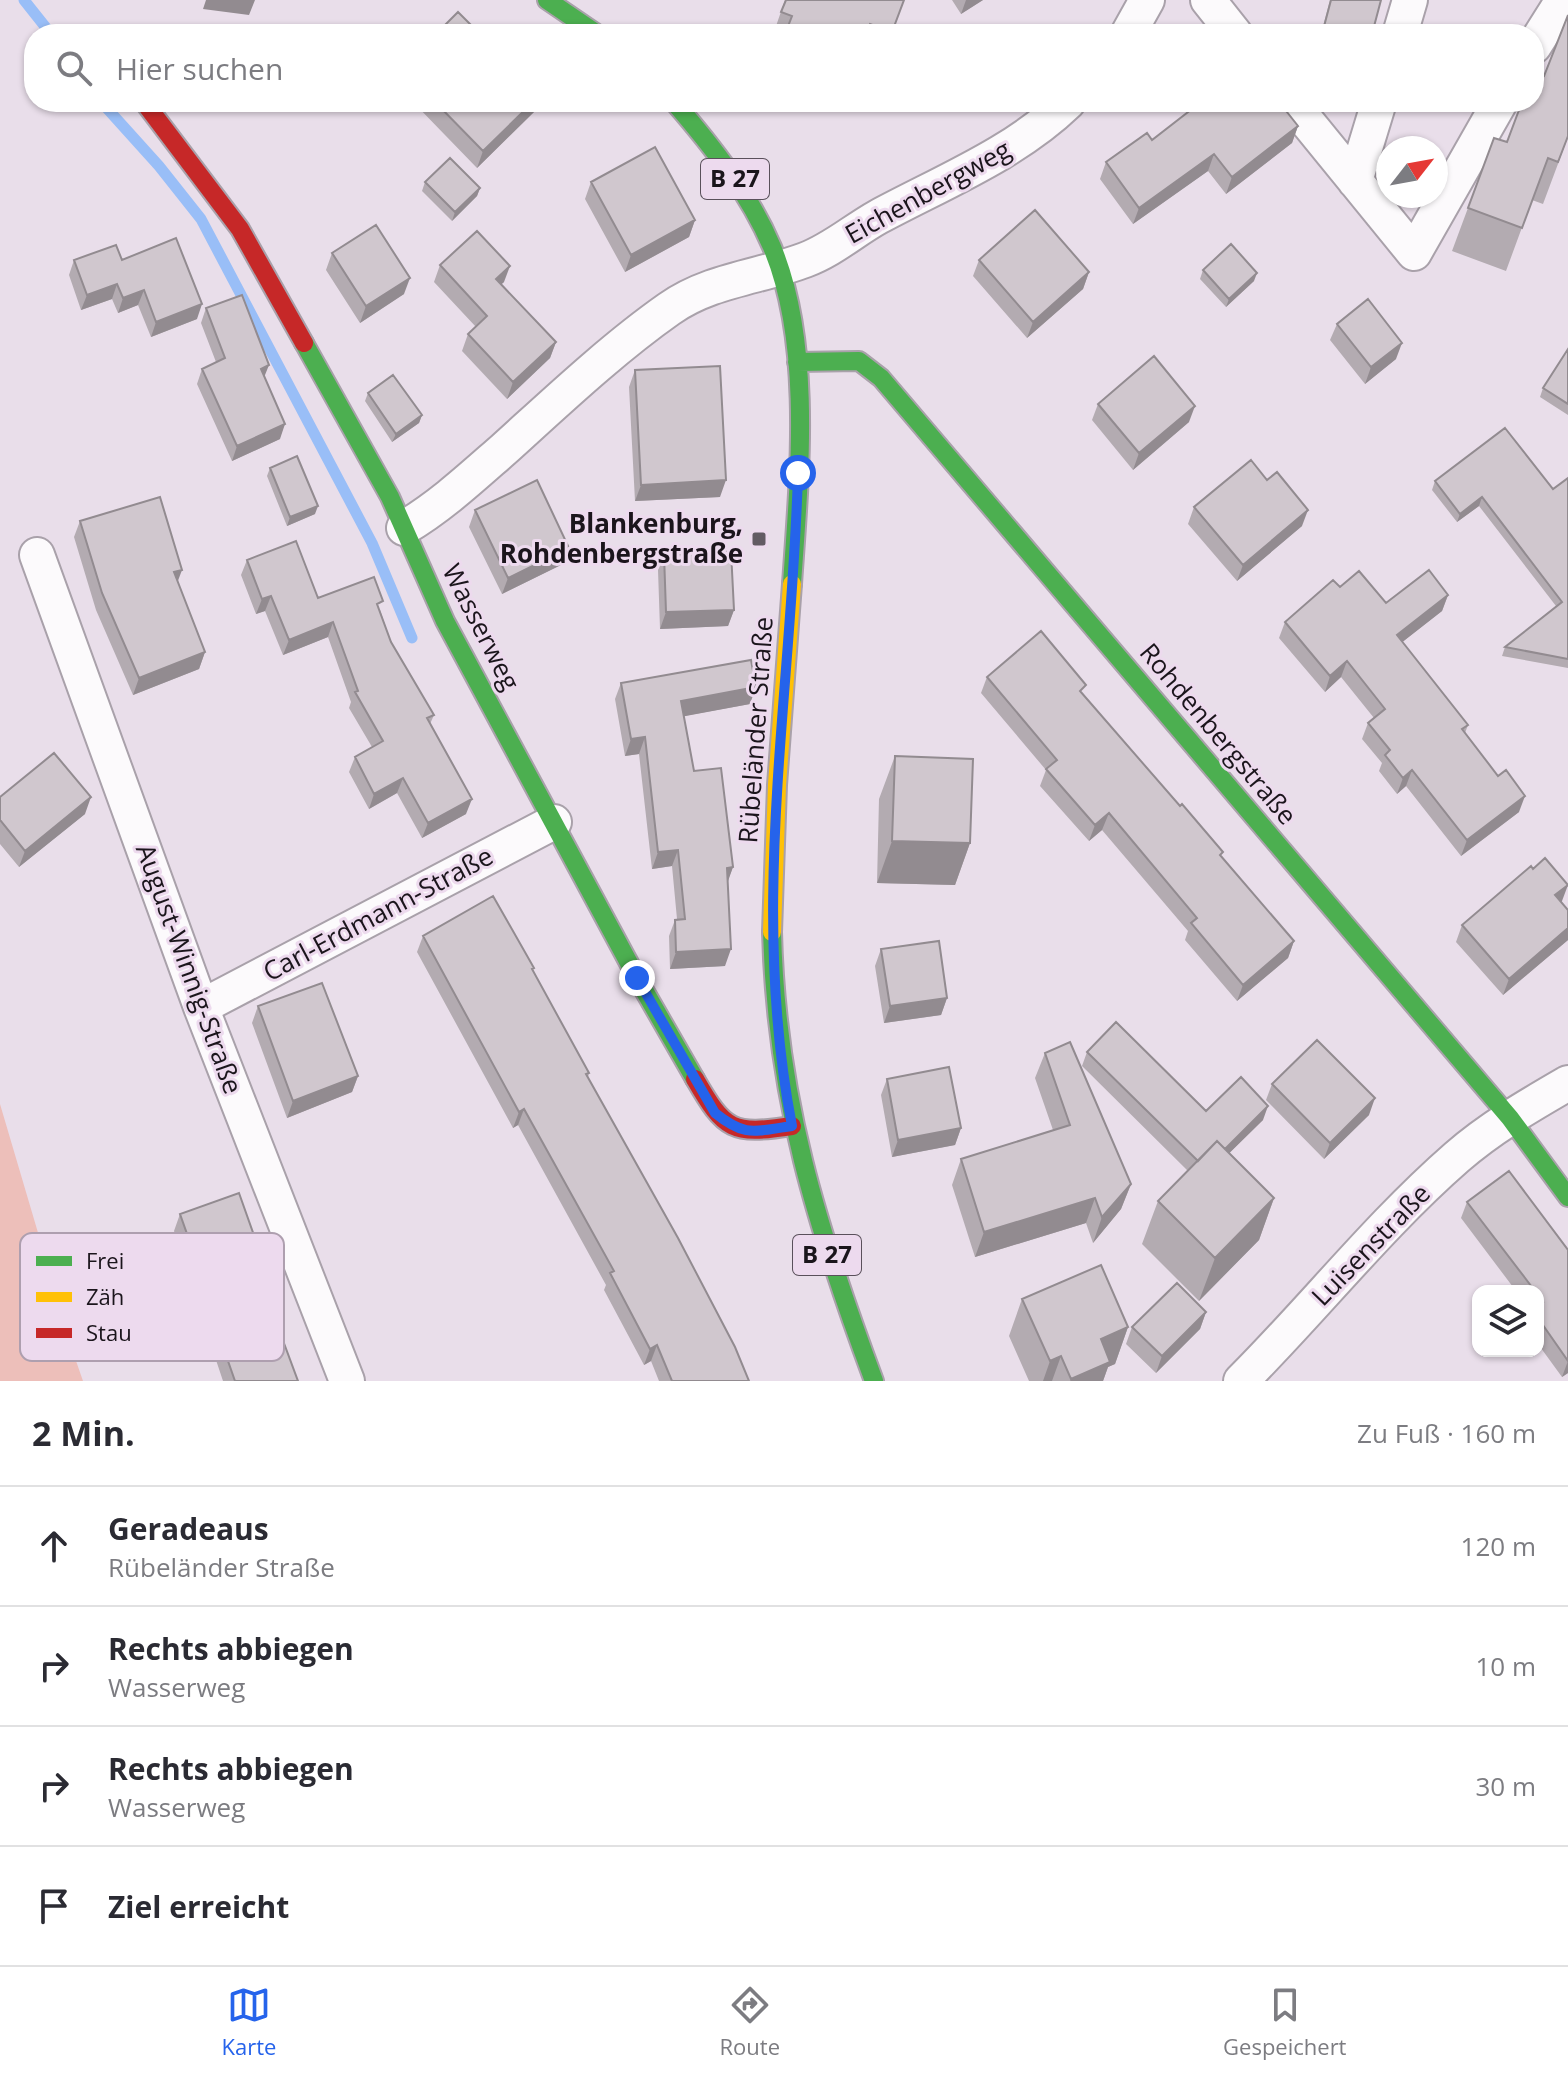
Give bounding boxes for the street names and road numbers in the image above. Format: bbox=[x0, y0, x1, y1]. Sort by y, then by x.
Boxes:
street label: Eichenbergweg bbox=[838, 131, 1017, 251]
road number: B 27 bbox=[701, 159, 769, 199]
street label: Wasserweg bbox=[435, 557, 529, 696]
street label: Rübeländer Straße bbox=[729, 616, 781, 844]
street label: Rohdenbergstraße bbox=[1132, 635, 1305, 832]
street label: Carl-Erdmann-Straße bbox=[256, 837, 499, 989]
street label: August-Winnig-Straße bbox=[128, 839, 252, 1099]
street label: Luisenstraße bbox=[1303, 1175, 1438, 1313]
road number: B 27 bbox=[793, 1235, 861, 1275]

